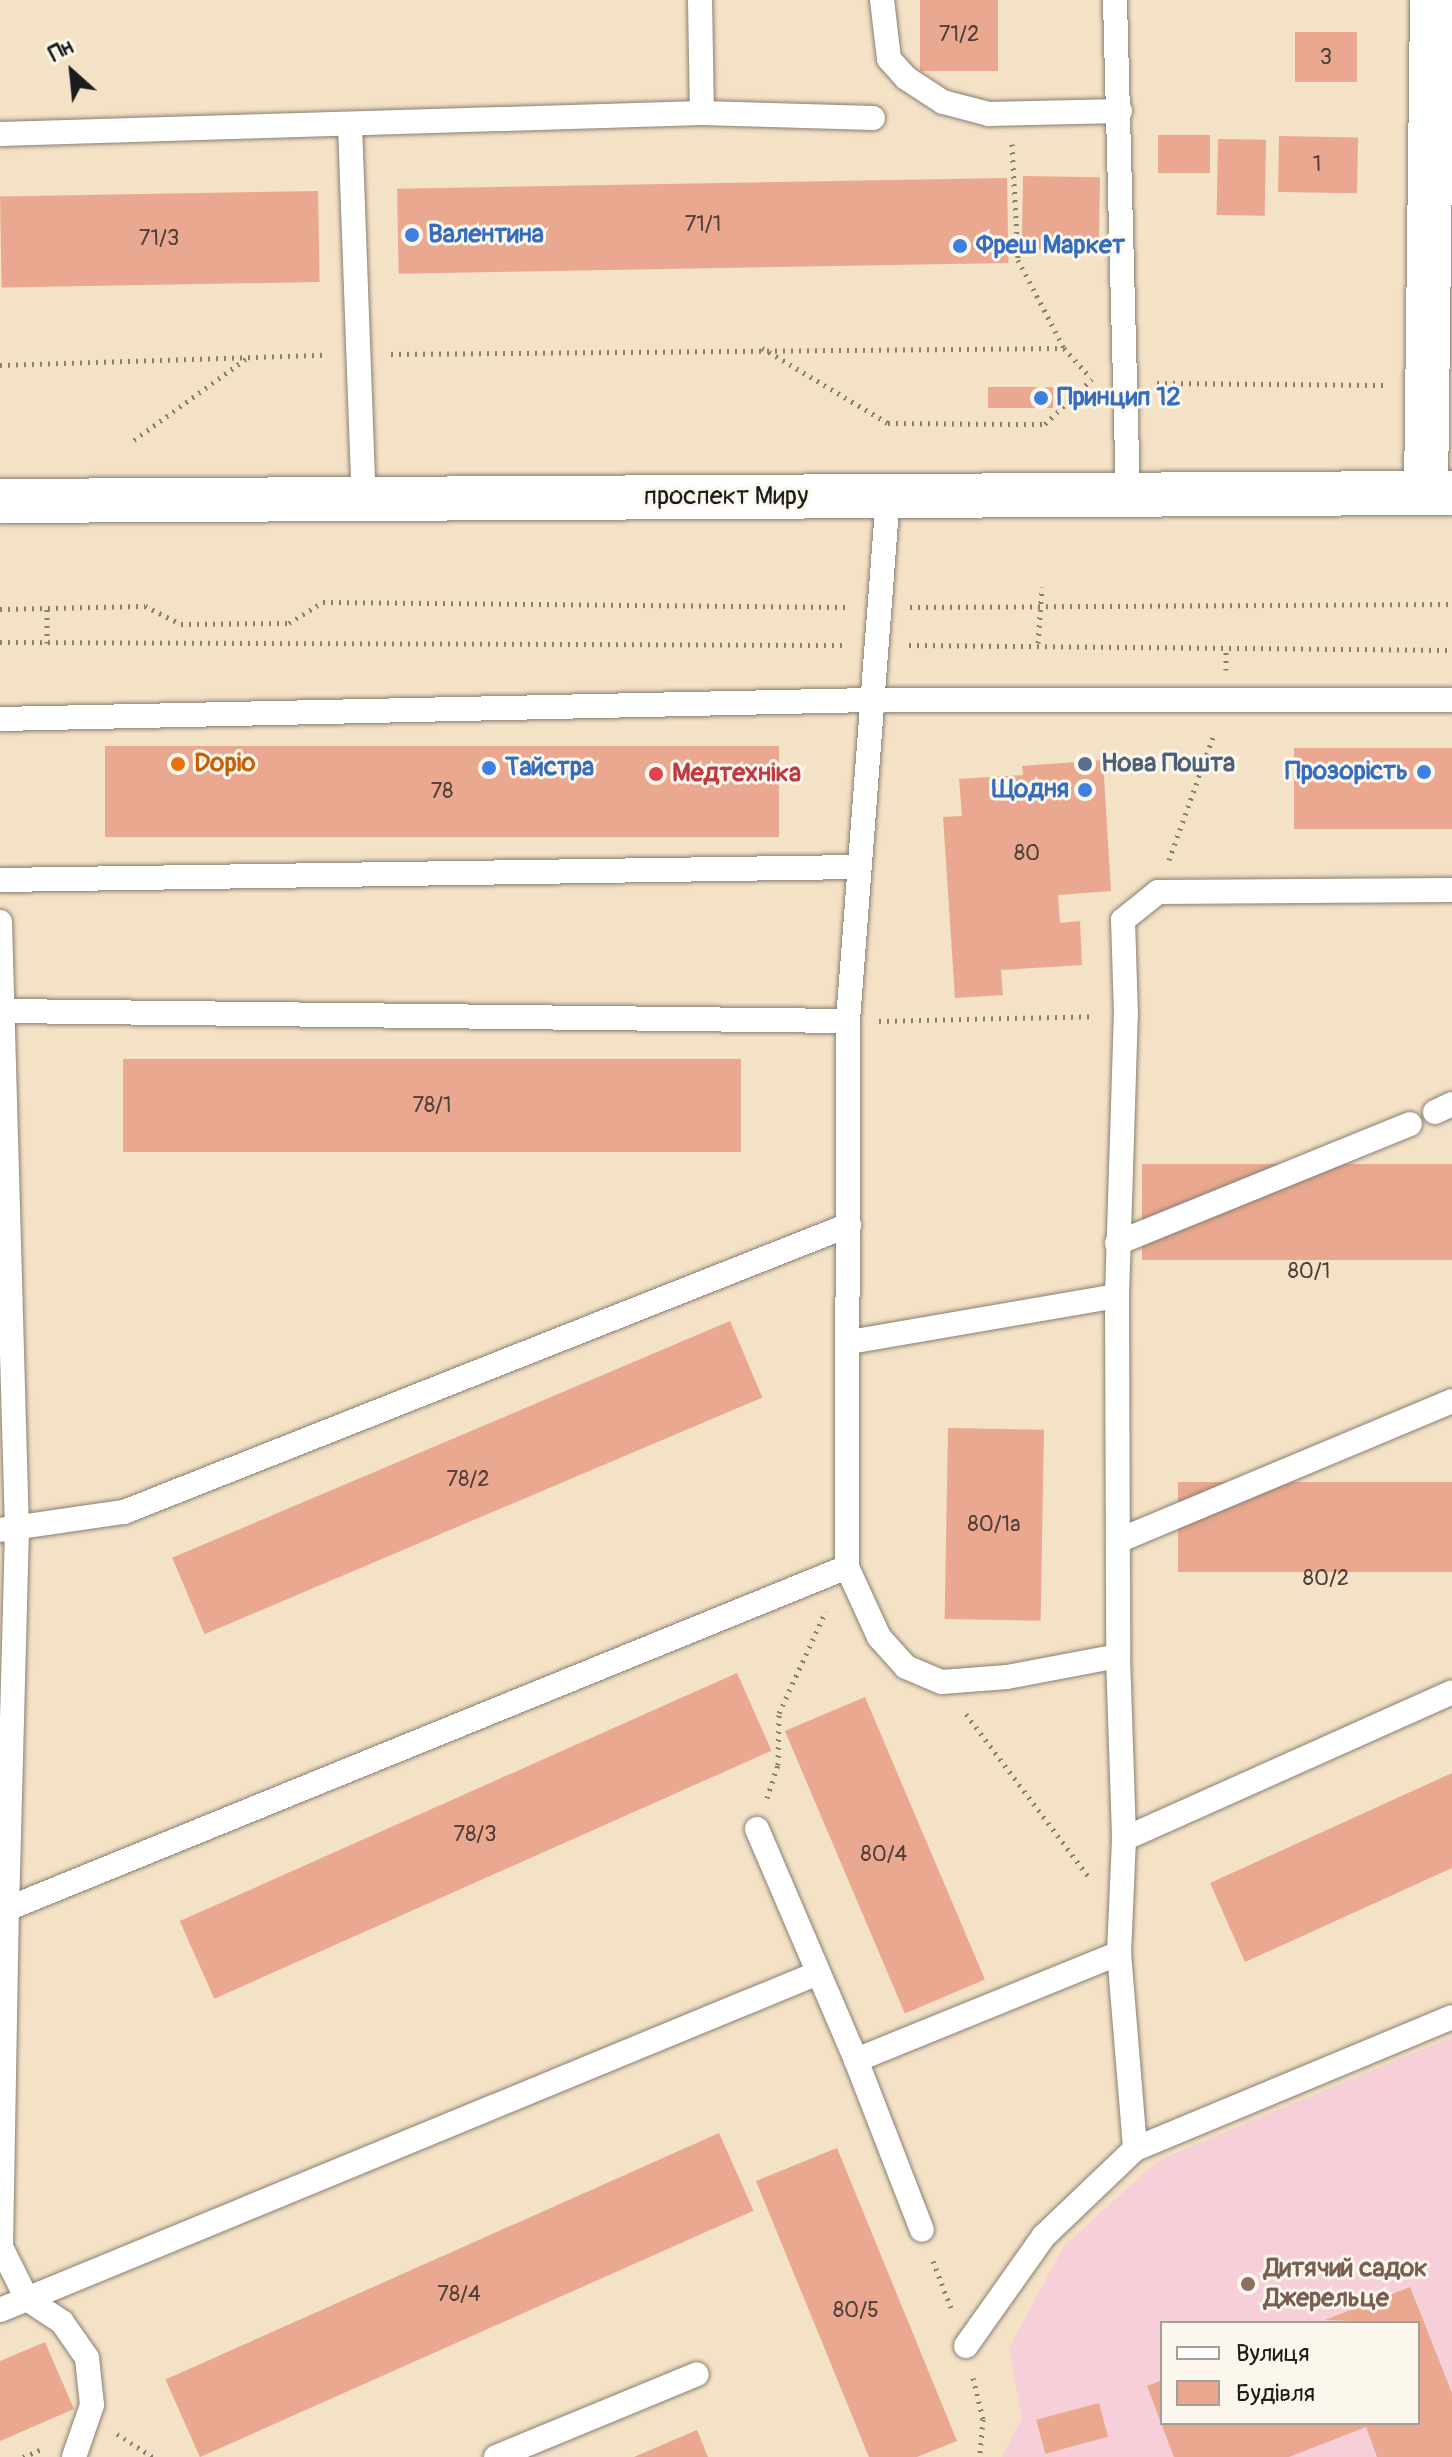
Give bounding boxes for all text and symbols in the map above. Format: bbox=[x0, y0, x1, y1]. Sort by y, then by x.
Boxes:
house number: 71/2 bbox=[939, 22, 979, 48]
north arrow bbox=[32, 32, 112, 112]
text: Пн bbox=[44, 33, 78, 69]
house number: 3 bbox=[1320, 45, 1332, 71]
house number: 1 bbox=[1313, 152, 1321, 178]
house number: 71/1 bbox=[685, 212, 721, 238]
place label: Валентина bbox=[428, 219, 544, 251]
house number: 71/3 bbox=[139, 226, 179, 252]
marker: Валентина bbox=[403, 226, 421, 244]
place label: Фреш Маркет bbox=[976, 230, 1125, 262]
marker: Фреш Маркет bbox=[951, 237, 969, 255]
place label: Принцип 12 bbox=[1057, 382, 1181, 414]
marker: Принцип 12 bbox=[1032, 389, 1050, 407]
street label: проспект Миру bbox=[644, 481, 808, 513]
place label: Dopio bbox=[194, 748, 255, 780]
place label: Нова Пошта bbox=[1101, 748, 1235, 780]
place label: Тайстра bbox=[505, 752, 594, 784]
marker: Dopio bbox=[169, 755, 187, 773]
marker: Нова Пошта bbox=[1076, 755, 1094, 773]
place label: Прозорість bbox=[1285, 756, 1408, 788]
place label: Медтехніка bbox=[672, 758, 801, 790]
marker: Тайстра bbox=[480, 759, 498, 777]
marker: Прозорість bbox=[1415, 763, 1433, 781]
marker: Медтехніка bbox=[647, 765, 665, 783]
place label: Щодня bbox=[991, 774, 1069, 806]
house number: 78 bbox=[431, 779, 453, 805]
marker: Щодня bbox=[1076, 781, 1094, 799]
house number: 80 bbox=[1014, 841, 1040, 867]
house number: 78/1 bbox=[412, 1093, 452, 1119]
house number: 80/1 bbox=[1288, 1259, 1330, 1285]
house number: 78/2 bbox=[447, 1467, 489, 1493]
house number: 80/1а bbox=[968, 1512, 1020, 1538]
house number: 80/2 bbox=[1303, 1566, 1349, 1592]
house number: 78/3 bbox=[454, 1822, 496, 1848]
house number: 80/4 bbox=[861, 1842, 907, 1868]
place label: Дитячий садок Джерельце bbox=[1264, 2253, 1428, 2314]
marker: Дитячий садок Джерельце bbox=[1239, 2275, 1257, 2293]
house number: 78/4 bbox=[437, 2282, 481, 2308]
house number: 80/5 bbox=[833, 2298, 879, 2324]
legend bbox=[1160, 2321, 1420, 2425]
text: Вулиця bbox=[1236, 2339, 1309, 2368]
text: Будівля bbox=[1236, 2379, 1315, 2408]

